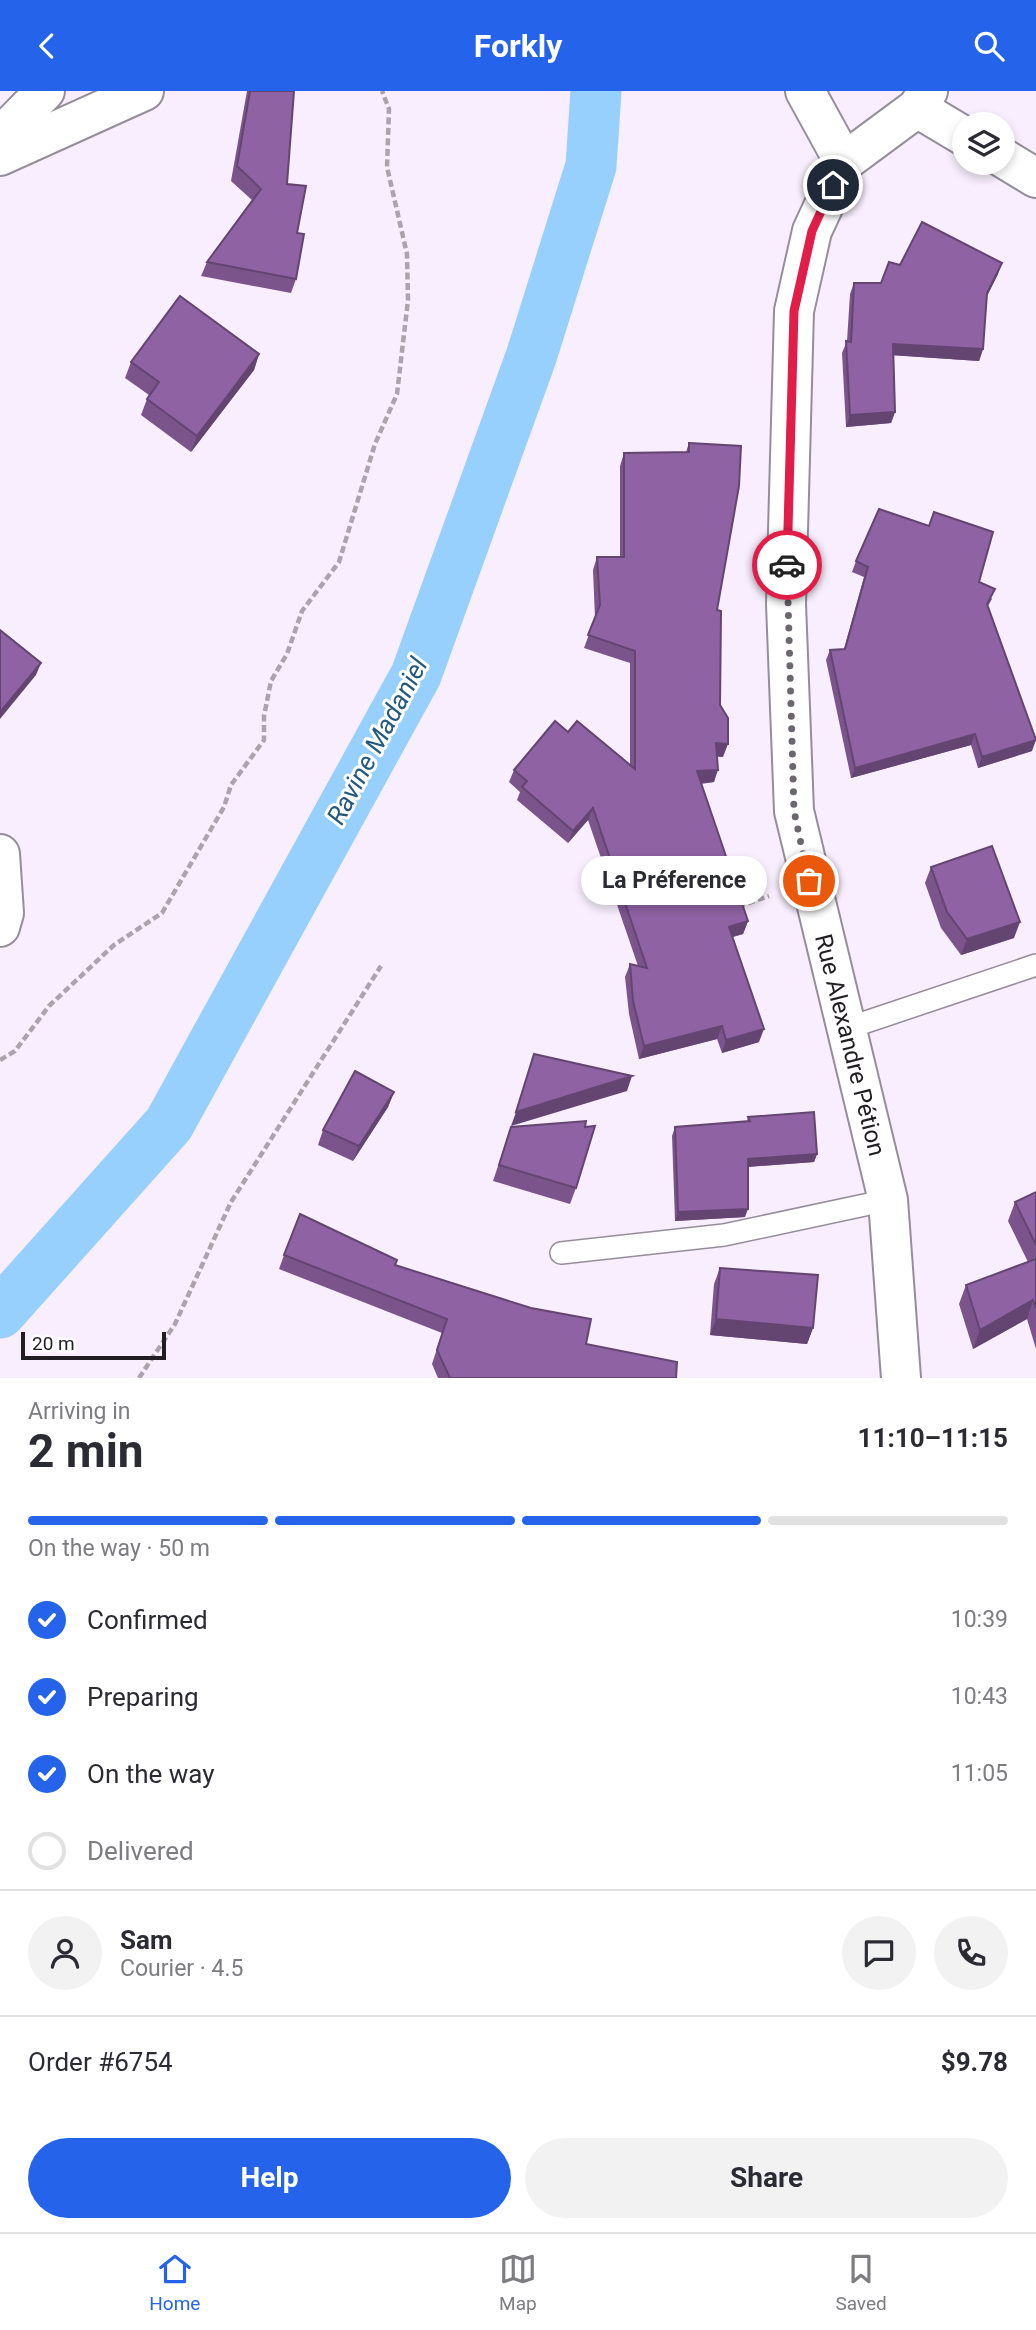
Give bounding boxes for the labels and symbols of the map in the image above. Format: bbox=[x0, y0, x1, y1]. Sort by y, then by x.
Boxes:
pin bbox=[803, 155, 863, 215]
courier bbox=[752, 530, 822, 600]
water label: Ravine Madaniel bbox=[320, 652, 434, 829]
pin bbox=[779, 851, 839, 911]
callout: La Préference bbox=[582, 857, 767, 905]
street label: Rue Alexandre Pétion bbox=[809, 931, 891, 1159]
scale bar bbox=[21, 1329, 166, 1361]

